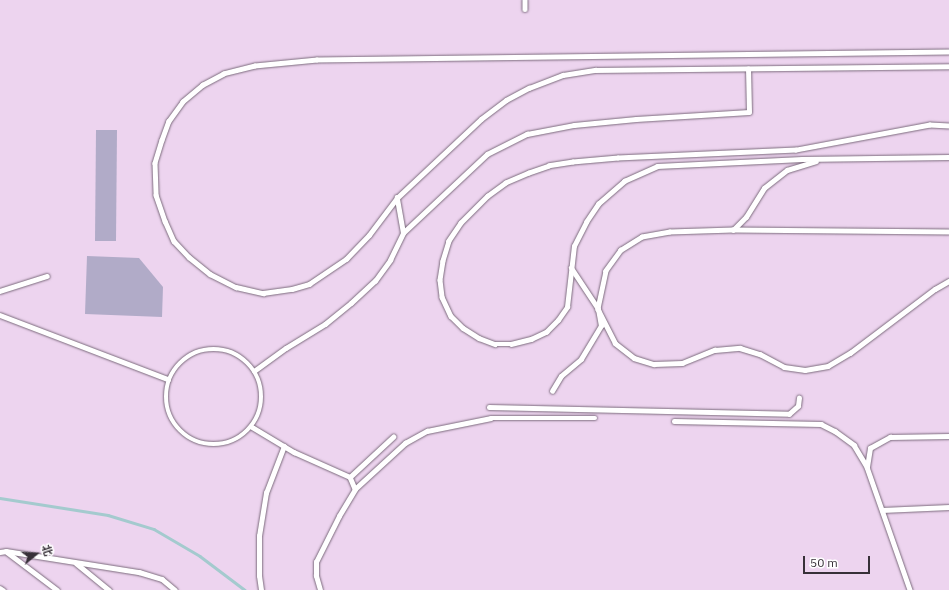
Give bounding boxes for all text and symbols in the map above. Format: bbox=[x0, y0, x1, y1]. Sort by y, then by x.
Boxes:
north arrow bbox=[16, 534, 56, 574]
text: 北 bbox=[39, 543, 56, 558]
scale bar bbox=[805, 548, 872, 574]
text: 50 m bbox=[810, 555, 838, 570]

